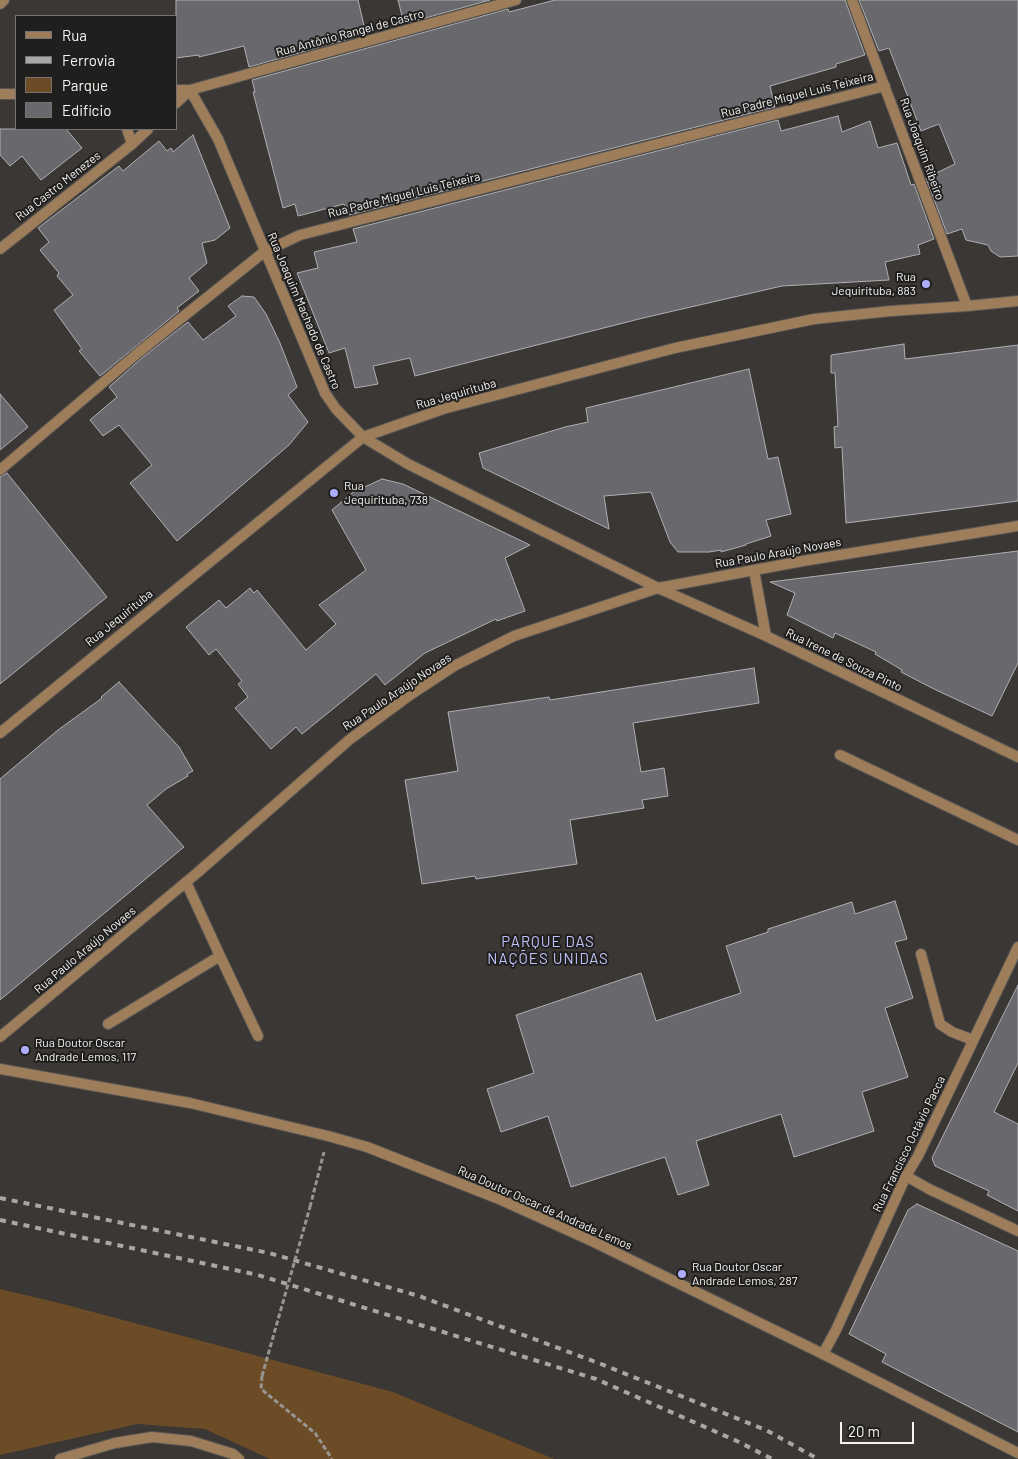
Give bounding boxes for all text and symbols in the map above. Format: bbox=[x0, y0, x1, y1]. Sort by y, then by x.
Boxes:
street label: Rua Antônio Rangel de Castro bbox=[274, 6, 426, 60]
legend bbox=[15, 15, 178, 130]
text: Rua bbox=[62, 26, 87, 44]
text: Ferrovia bbox=[62, 51, 115, 69]
street label: Rua Padre Miguel Luis Teixeira bbox=[719, 69, 875, 121]
text: Parque bbox=[62, 76, 108, 94]
street label: Rua Joaquim Ribeiro bbox=[897, 96, 947, 202]
text: Edifício bbox=[62, 101, 111, 119]
street label: Rua Castro Menezes bbox=[13, 148, 103, 224]
street label: Rua Padre Miguel Luis Teixeira bbox=[326, 169, 482, 221]
street label: Rua Joaquim Machado de Castro bbox=[264, 230, 344, 392]
place label: Rua Jequirituba, 883 bbox=[831, 270, 916, 298]
marker: Rua Jequirituba, 883 bbox=[920, 278, 932, 290]
street label: Rua Jequirituba bbox=[414, 376, 498, 412]
place label: Rua Jequirituba, 738 bbox=[344, 479, 428, 507]
marker: Rua Jequirituba, 738 bbox=[328, 487, 340, 499]
street label: Rua Paulo Araújo Novaes bbox=[714, 535, 842, 571]
street label: Rua Jequirituba bbox=[82, 586, 156, 650]
street label: Rua Irene de Souza Pinto bbox=[783, 626, 905, 694]
street label: Rua Paulo Araújo Novaes bbox=[340, 650, 454, 734]
street label: Rua Paulo Araújo Novaes bbox=[31, 903, 139, 997]
district label: PARQUE DAS NAÇÕES UNIDAS bbox=[486, 933, 610, 968]
place label: Rua Doutor Oscar Andrade Lemos, 117 bbox=[35, 1036, 136, 1064]
marker: Rua Doutor Oscar Andrade Lemos, 117 bbox=[19, 1044, 31, 1056]
street label: Rua Francisco Octávio Pacca bbox=[870, 1074, 948, 1214]
street label: Rua Doutor Oscar de Andrade Lemos bbox=[456, 1163, 634, 1253]
place label: Rua Doutor Oscar Andrade Lemos, 287 bbox=[692, 1260, 797, 1288]
marker: Rua Doutor Oscar Andrade Lemos, 287 bbox=[676, 1268, 688, 1280]
scale bar bbox=[843, 1412, 917, 1444]
text: 20 m bbox=[848, 1422, 880, 1440]

